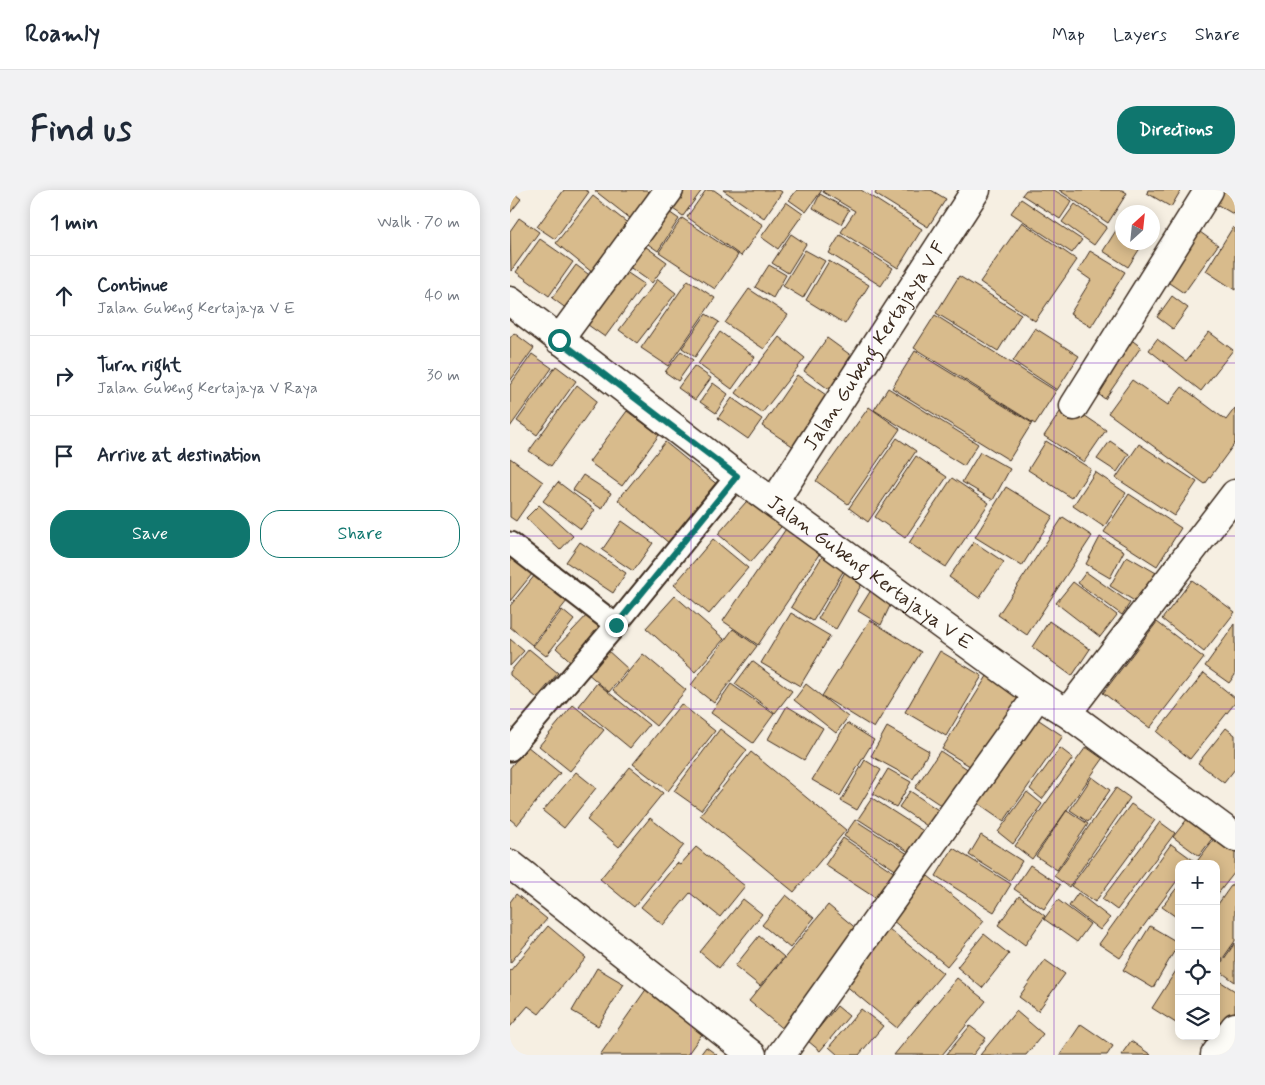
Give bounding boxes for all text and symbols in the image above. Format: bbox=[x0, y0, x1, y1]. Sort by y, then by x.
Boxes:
text: Roamly bbox=[25, 19, 100, 50]
text: Map bbox=[1052, 23, 1085, 47]
text: Layers bbox=[1113, 23, 1167, 47]
text: Share bbox=[1195, 23, 1240, 47]
button: Directions bbox=[1117, 106, 1235, 154]
text: Find us bbox=[30, 107, 132, 153]
north arrow bbox=[1115, 205, 1160, 250]
text: 1 min bbox=[50, 209, 98, 237]
text: Walk · 70 m bbox=[377, 212, 460, 233]
street label: Jalan Gubeng Kertajaya V F bbox=[797, 236, 953, 456]
text: Continue bbox=[97, 273, 168, 298]
icon: ahead bbox=[50, 282, 78, 310]
text: 40 m bbox=[424, 285, 460, 306]
text: Jalan Gubeng Kertajaya V E bbox=[97, 298, 295, 319]
route start bbox=[548, 329, 571, 352]
text: Turn right bbox=[97, 353, 181, 378]
icon: right bbox=[50, 362, 78, 390]
text: 30 m bbox=[427, 365, 460, 386]
text: Jalan Gubeng Kertajaya V Raya bbox=[97, 378, 318, 399]
icon: arrive bbox=[50, 442, 78, 470]
text: Arrive at destination bbox=[97, 443, 261, 468]
street label: Jalan Gubeng Kertajaya V E bbox=[762, 489, 978, 657]
button: Save bbox=[50, 510, 250, 558]
button: Share bbox=[260, 510, 460, 558]
route end bbox=[605, 614, 628, 637]
map controls bbox=[1175, 860, 1220, 1040]
button: + bbox=[1175, 860, 1220, 905]
button: − bbox=[1175, 905, 1220, 950]
button: locate bbox=[1175, 950, 1220, 995]
button: layers bbox=[1175, 995, 1220, 1040]

